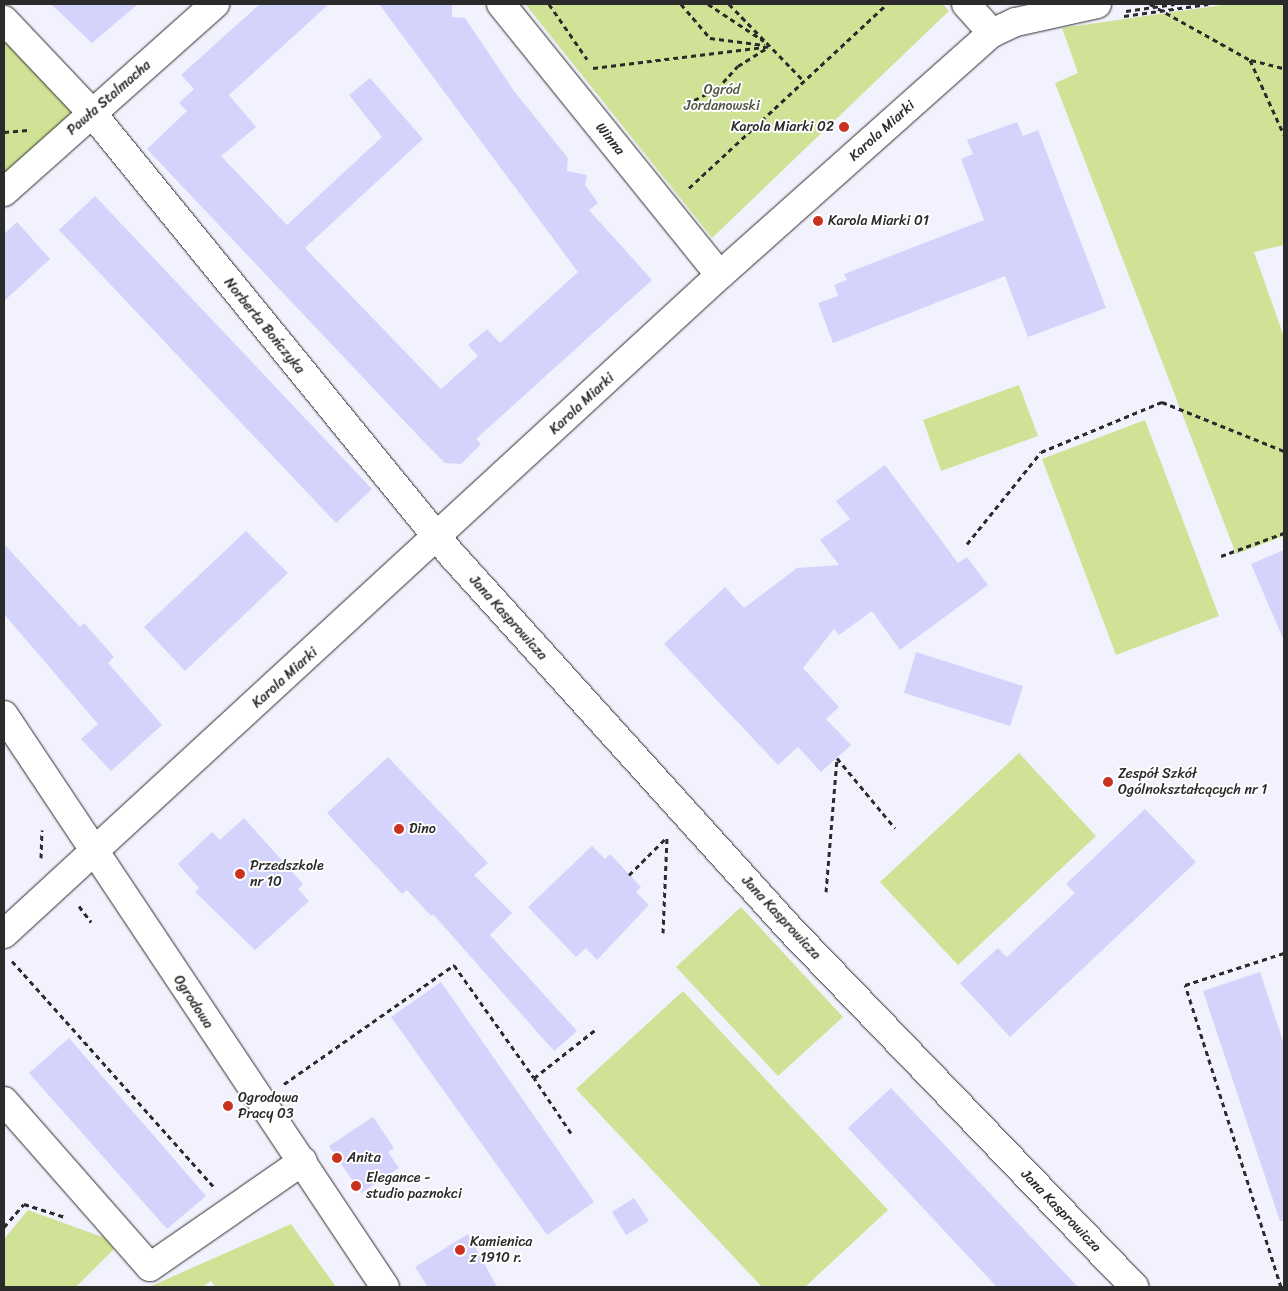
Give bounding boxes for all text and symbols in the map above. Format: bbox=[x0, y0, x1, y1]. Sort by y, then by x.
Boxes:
street label: Pawła Stalmacha bbox=[64, 57, 154, 139]
park label: Ogród Jordanowski bbox=[684, 82, 760, 114]
street label: Karola Miarki bbox=[846, 97, 918, 165]
street label: Winna bbox=[592, 119, 628, 159]
place label: Karola Miarki 02 bbox=[731, 119, 834, 135]
marker: Karola Miarki 02 bbox=[838, 121, 850, 133]
place label: Karola Miarki 01 bbox=[828, 213, 929, 229]
marker: Karola Miarki 01 bbox=[812, 215, 824, 227]
street label: Norberta Bończyka bbox=[220, 275, 308, 377]
street label: Karola Miarki bbox=[546, 370, 618, 438]
street label: Jana Kasprowicza bbox=[466, 572, 550, 664]
street label: Karola Miarki bbox=[249, 644, 321, 712]
place label: Zespół Szkół Ogólnokształcących nr 1 bbox=[1118, 766, 1267, 799]
marker: Zespół Szkół Ogólnokształcących nr 1 bbox=[1102, 776, 1114, 788]
place label: Dino bbox=[409, 821, 436, 837]
marker: Dino bbox=[393, 823, 405, 835]
place label: Przedszkole nr 10 bbox=[250, 858, 324, 890]
marker: Przedszkole nr 10 bbox=[234, 868, 246, 880]
street label: Jana Kasprowicza bbox=[738, 873, 824, 963]
street label: Ogrodowa bbox=[170, 972, 216, 1032]
place label: Ogrodowa Pracy 03 bbox=[238, 1090, 298, 1122]
marker: Ogrodowa Pracy 03 bbox=[222, 1100, 234, 1112]
place label: Anita bbox=[347, 1150, 381, 1166]
marker: Anita bbox=[331, 1152, 343, 1164]
street label: Jana Kasprowicza bbox=[1017, 1166, 1105, 1256]
place label: Elegance - studio paznokci bbox=[366, 1170, 462, 1202]
marker: Elegance - studio paznokci bbox=[350, 1180, 362, 1192]
place label: Kamienica z 1910 r. bbox=[470, 1234, 532, 1266]
marker: Kamienica z 1910 r. bbox=[454, 1244, 466, 1256]

